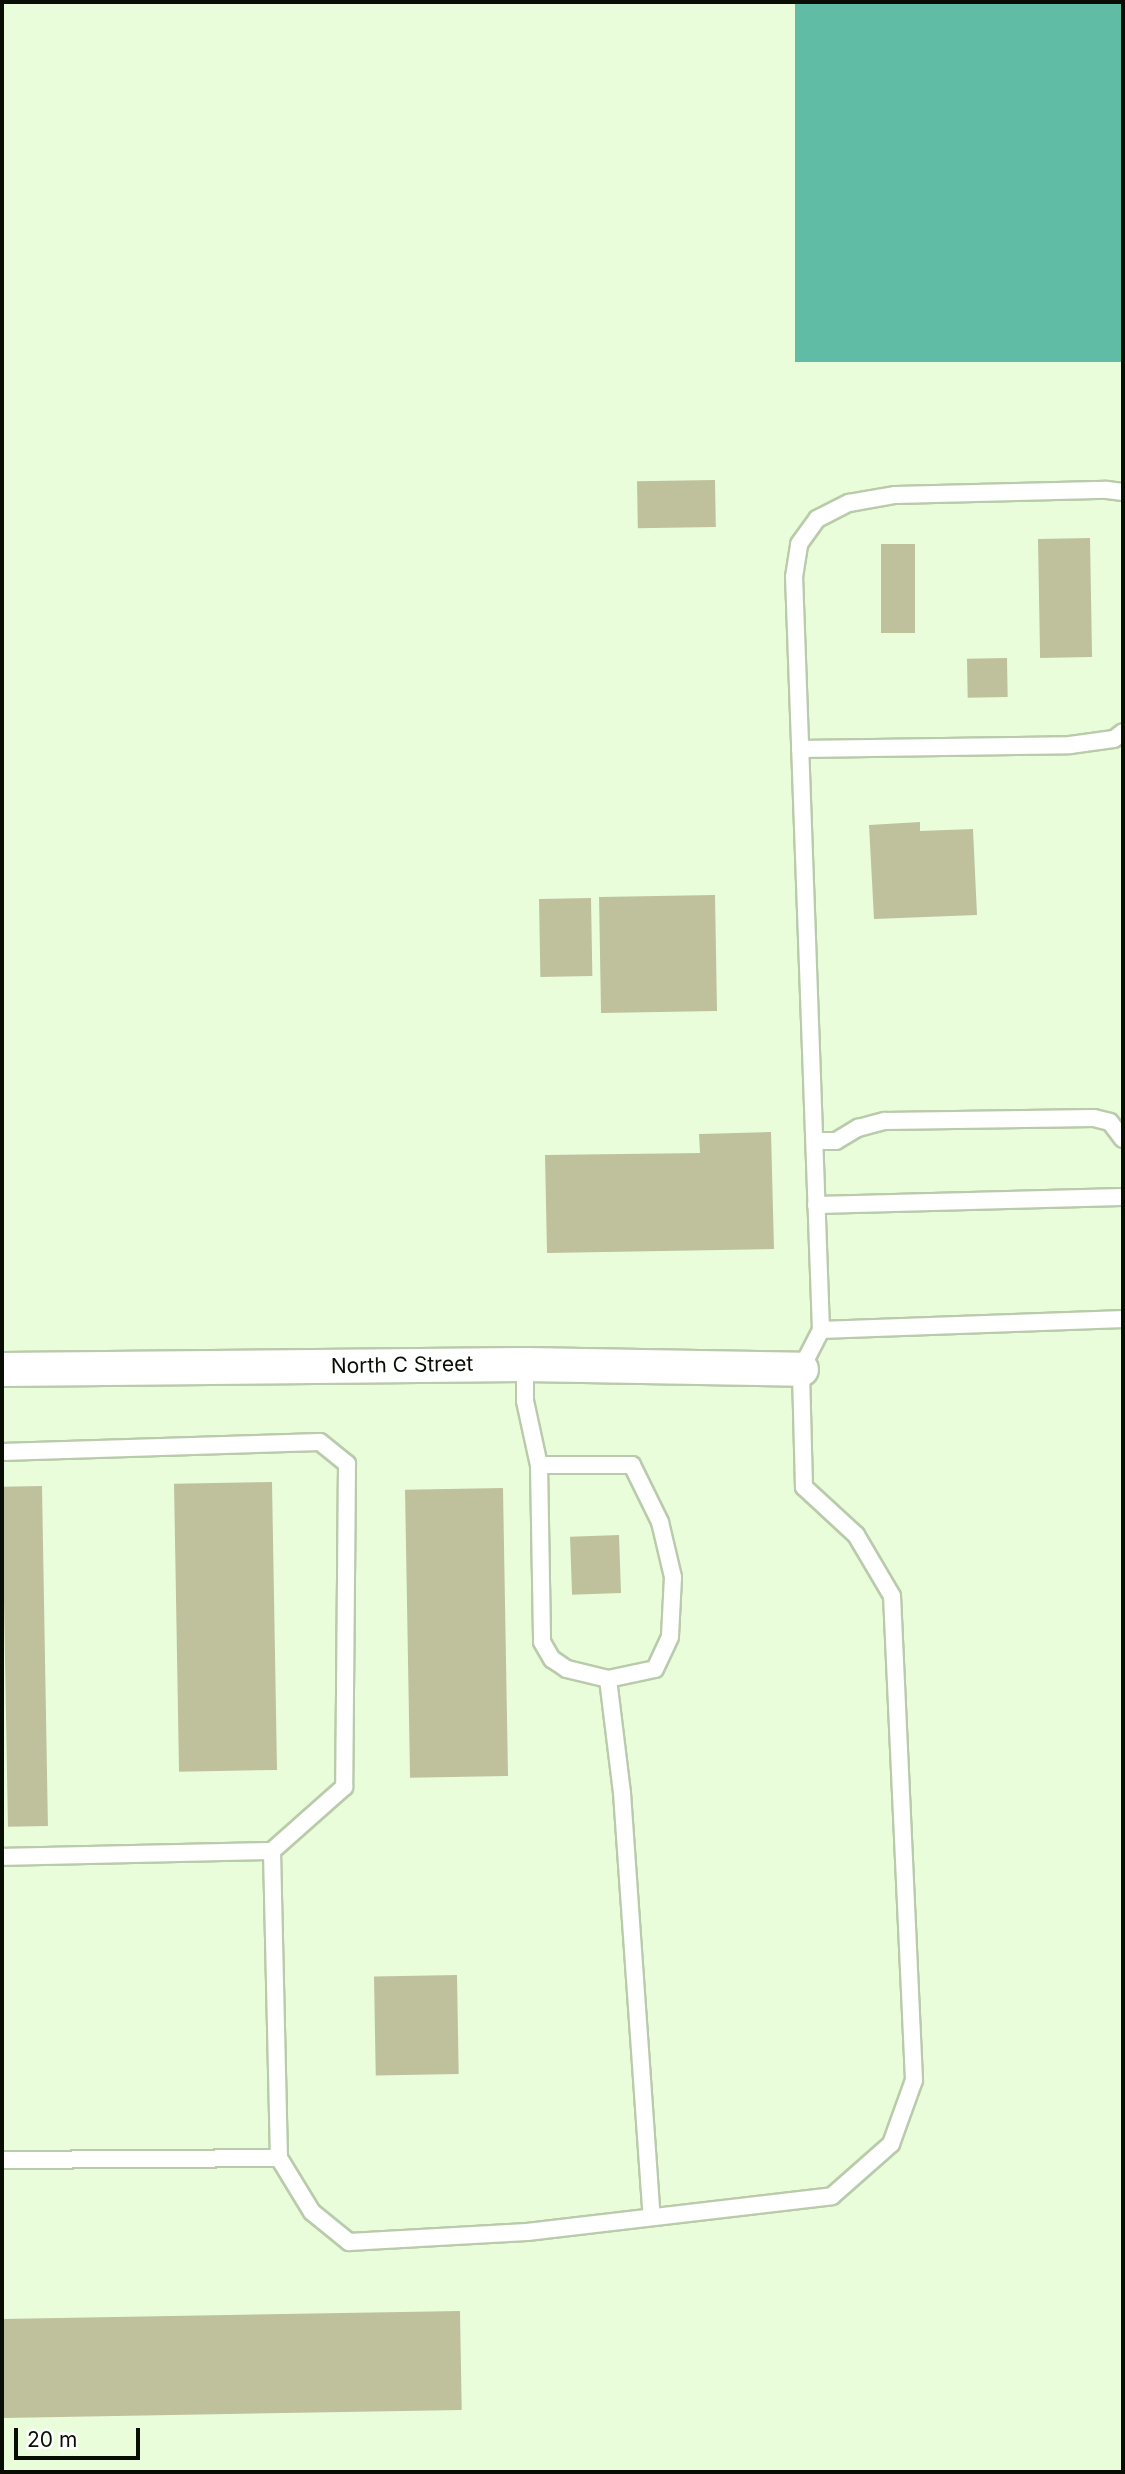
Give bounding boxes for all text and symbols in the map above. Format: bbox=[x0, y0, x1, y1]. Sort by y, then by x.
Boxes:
street label: North C Street bbox=[331, 1351, 473, 1379]
scale bar bbox=[18, 2414, 144, 2458]
text: 20 m bbox=[27, 2427, 77, 2452]

